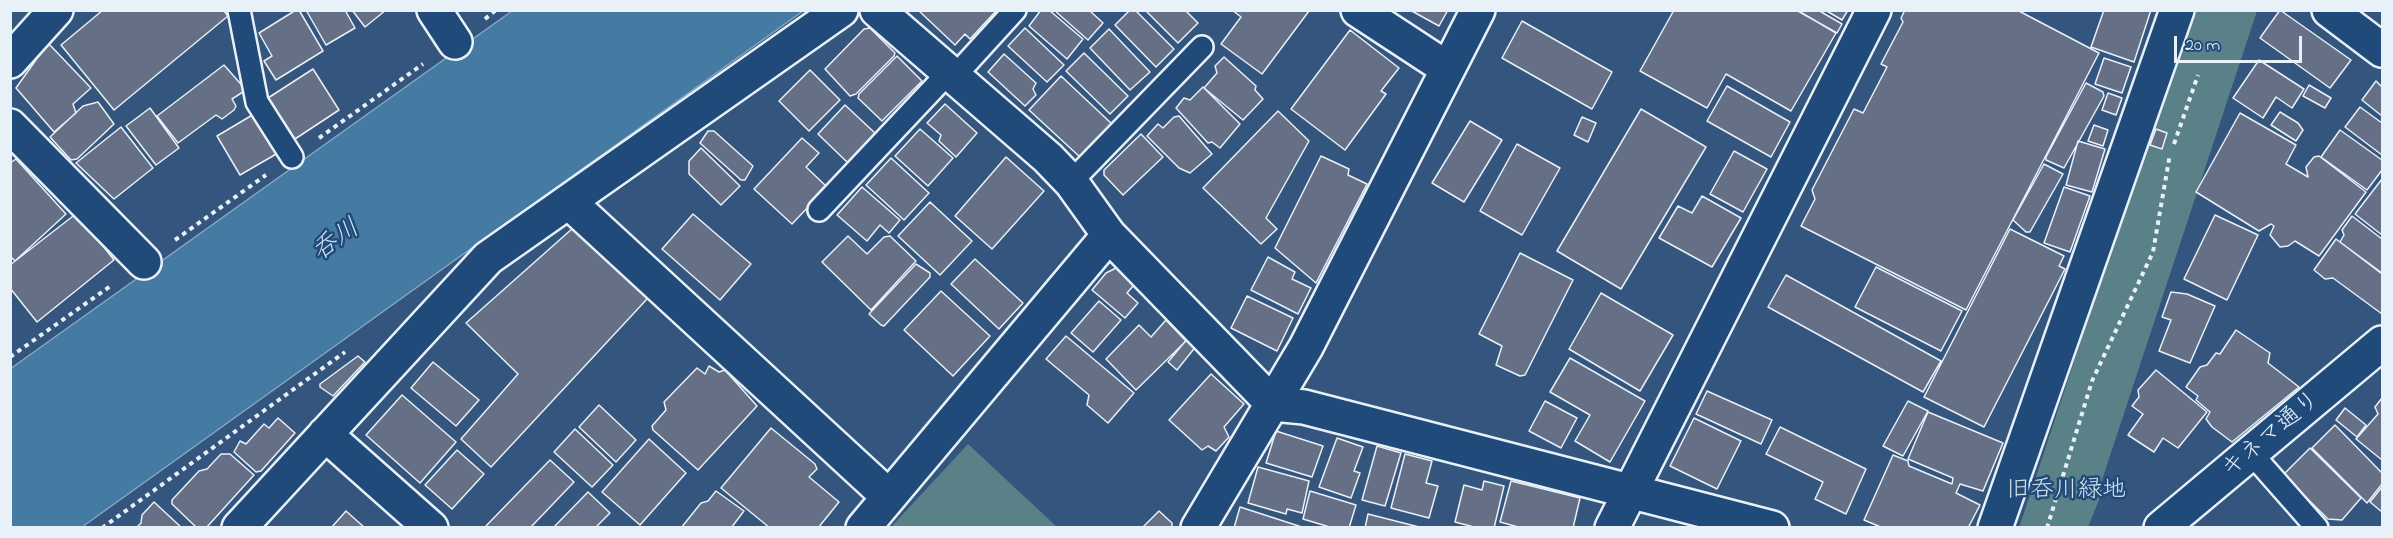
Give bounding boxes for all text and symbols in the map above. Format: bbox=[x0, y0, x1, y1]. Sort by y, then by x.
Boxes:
scale bar bbox=[2177, 24, 2304, 62]
text: 20 m bbox=[2185, 33, 2220, 59]
water label: 呑川 bbox=[307, 214, 367, 270]
street label: キネマ通り bbox=[2217, 386, 2327, 486]
park label: 旧呑川緑地 bbox=[2006, 478, 2126, 506]

